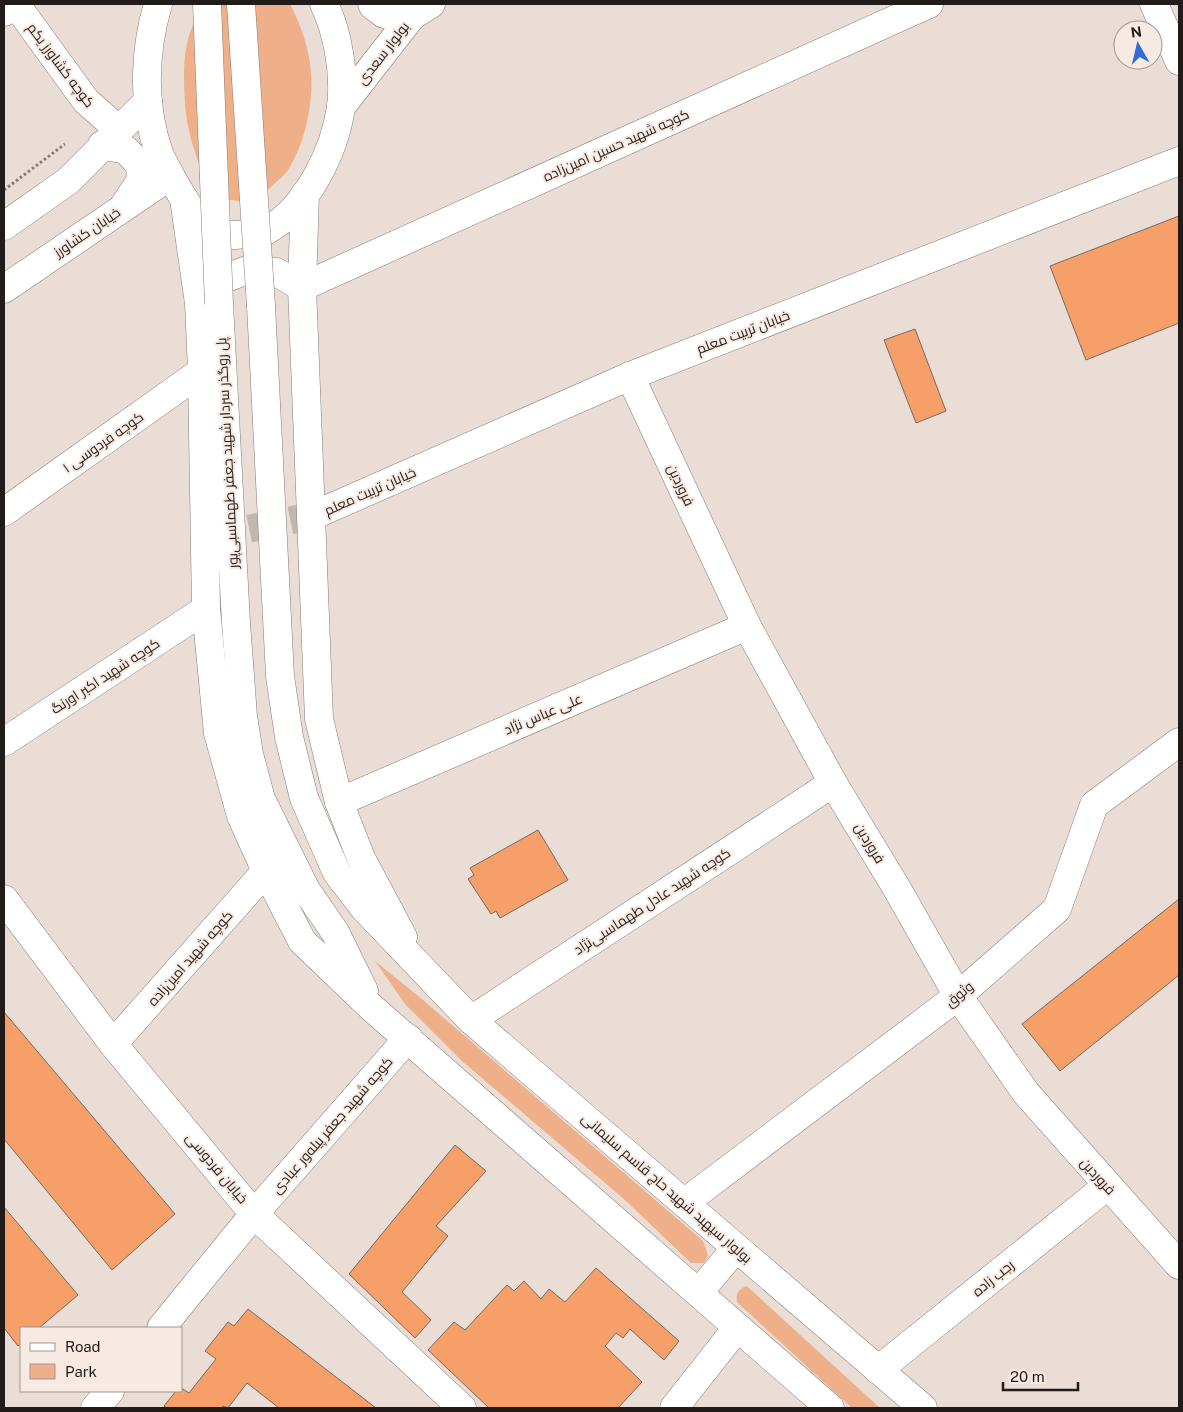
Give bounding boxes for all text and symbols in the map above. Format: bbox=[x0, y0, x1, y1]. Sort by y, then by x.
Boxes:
street label: بولوار سعدی bbox=[354, 18, 412, 88]
street label: کوچه کشاورز یکم bbox=[22, 20, 98, 112]
north arrow bbox=[1113, 20, 1163, 70]
text: N bbox=[1130, 23, 1143, 41]
street label: کوچه شهید حسین امین‌زاده bbox=[541, 106, 692, 186]
street label: خیابان کشاورز bbox=[50, 204, 123, 261]
street label: خیابان تربیت معلم bbox=[694, 307, 793, 359]
street label: پل روگذر سردار شهید جعفر طهماسبی‌پور bbox=[213, 337, 243, 570]
street label: کوچه فردوسی ۱ bbox=[60, 408, 148, 477]
street label: فروردین bbox=[664, 462, 698, 508]
street label: خیابان تربیت معلم bbox=[322, 464, 419, 520]
street label: کوچه شهید اکبر اورنگ bbox=[48, 635, 163, 719]
street label: علی عباس نژاد bbox=[501, 690, 585, 738]
street label: فروردین bbox=[852, 820, 888, 866]
street label: کوچه شهید عادل طهماسبی‌نژاد bbox=[571, 844, 734, 959]
street label: کوچه شهید امین‌زاده bbox=[144, 907, 237, 1010]
street label: وثوق bbox=[942, 978, 977, 1011]
street label: کوچه شهید جعفر پیله‌ور عبادی bbox=[268, 1053, 397, 1198]
street label: بولوار سپهبد شهید حاج قاسم سلیمانی bbox=[577, 1110, 755, 1268]
street label: خیابان فردوسی bbox=[183, 1129, 251, 1207]
street label: فروردین bbox=[1077, 1154, 1119, 1198]
street label: رجب زاده bbox=[969, 1256, 1017, 1300]
legend bbox=[20, 1327, 182, 1392]
text: Road bbox=[65, 1338, 101, 1355]
scale bar bbox=[1003, 1360, 1078, 1392]
text: Park bbox=[65, 1363, 97, 1380]
text: 20 m bbox=[1010, 1368, 1045, 1385]

